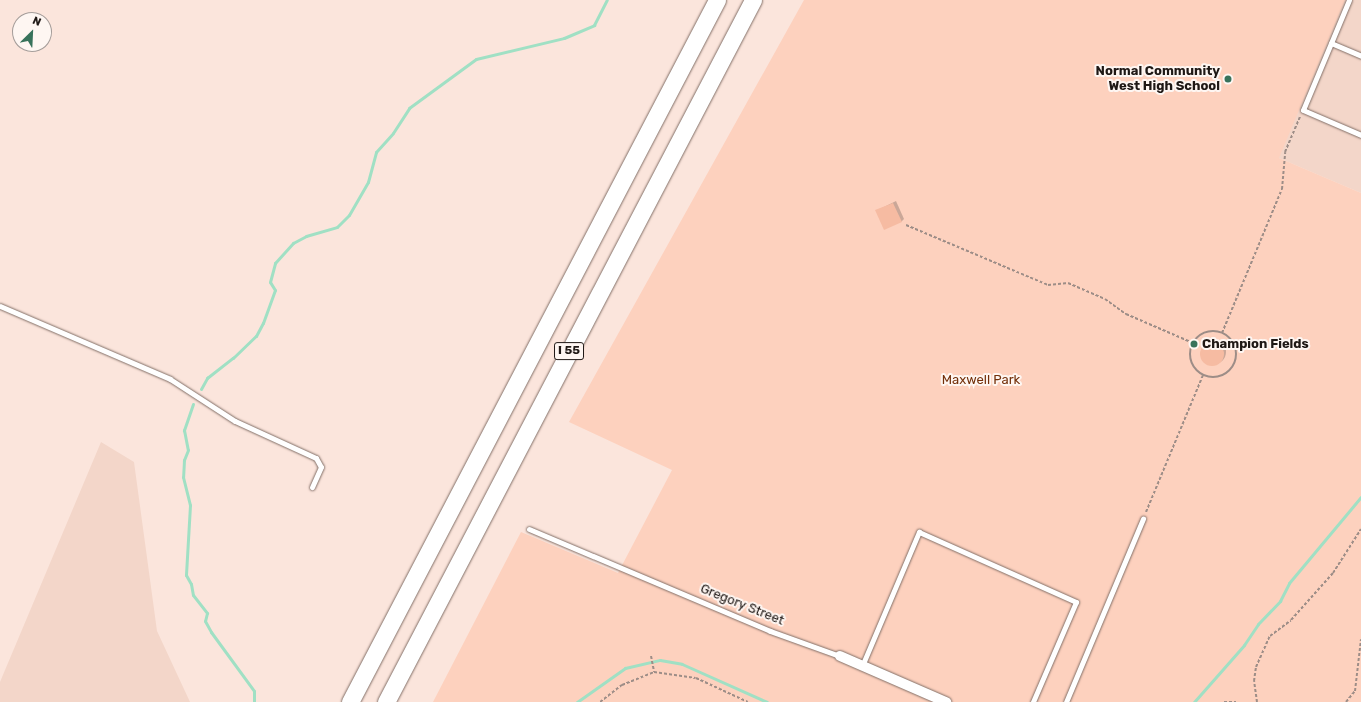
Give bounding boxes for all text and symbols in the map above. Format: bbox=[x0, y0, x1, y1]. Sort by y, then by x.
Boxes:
north arrow bbox=[12, 12, 52, 52]
text: N bbox=[30, 14, 43, 29]
place label: Normal Community West High School bbox=[1096, 64, 1220, 95]
marker: Normal Community West High School bbox=[1223, 74, 1233, 84]
place label: Champion Fields bbox=[1202, 336, 1309, 352]
marker: Champion Fields bbox=[1189, 339, 1199, 349]
road number: I 55 bbox=[554, 341, 584, 361]
park label: Maxwell Park bbox=[942, 372, 1020, 388]
street label: Gregory Street bbox=[698, 581, 786, 629]

